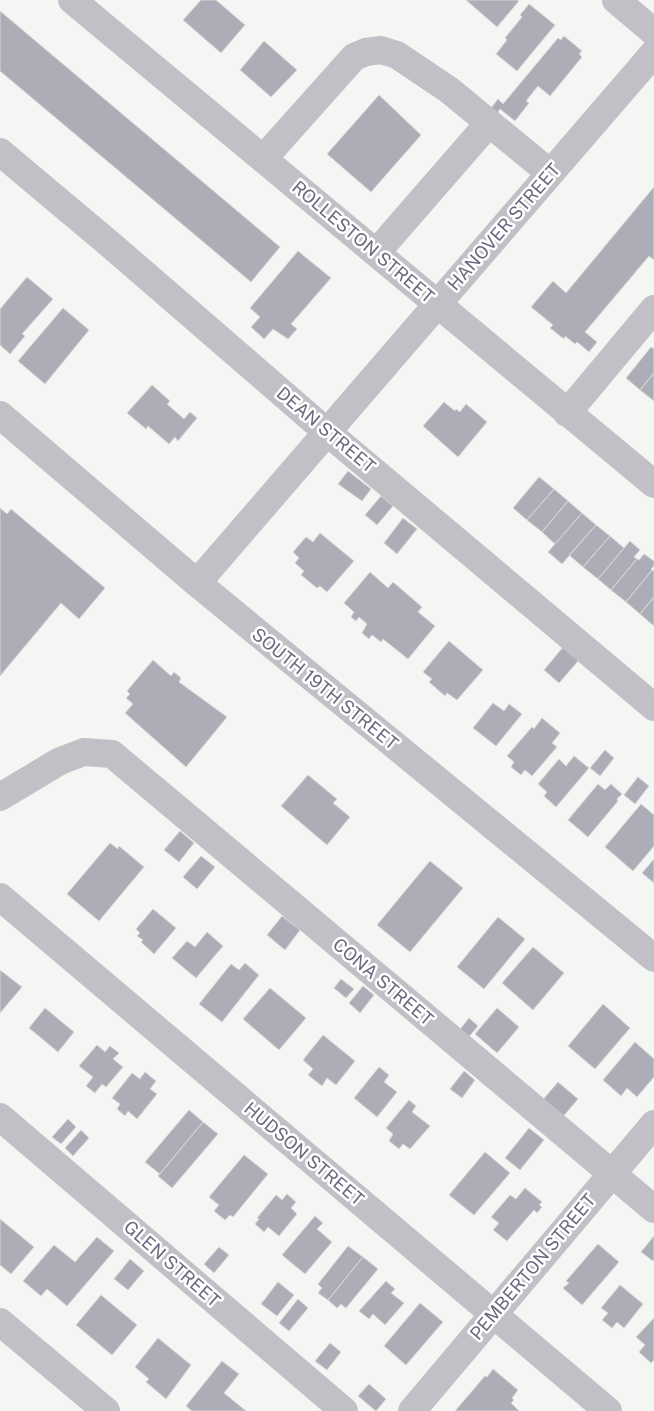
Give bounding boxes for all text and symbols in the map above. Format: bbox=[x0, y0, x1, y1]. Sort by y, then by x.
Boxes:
street label: HANOVER STREET bbox=[443, 159, 565, 294]
street label: ROLLESTON STREET bbox=[288, 176, 439, 307]
street label: DEAN STREET bbox=[273, 382, 380, 477]
street label: SOUTH 19TH STREET bbox=[248, 623, 403, 754]
street label: CONA STREET bbox=[329, 934, 438, 1030]
street label: HUDSON STREET bbox=[240, 1097, 369, 1210]
street label: PEMBERTON STREET bbox=[465, 1189, 600, 1344]
street label: GLEN STREET bbox=[120, 1216, 225, 1311]

